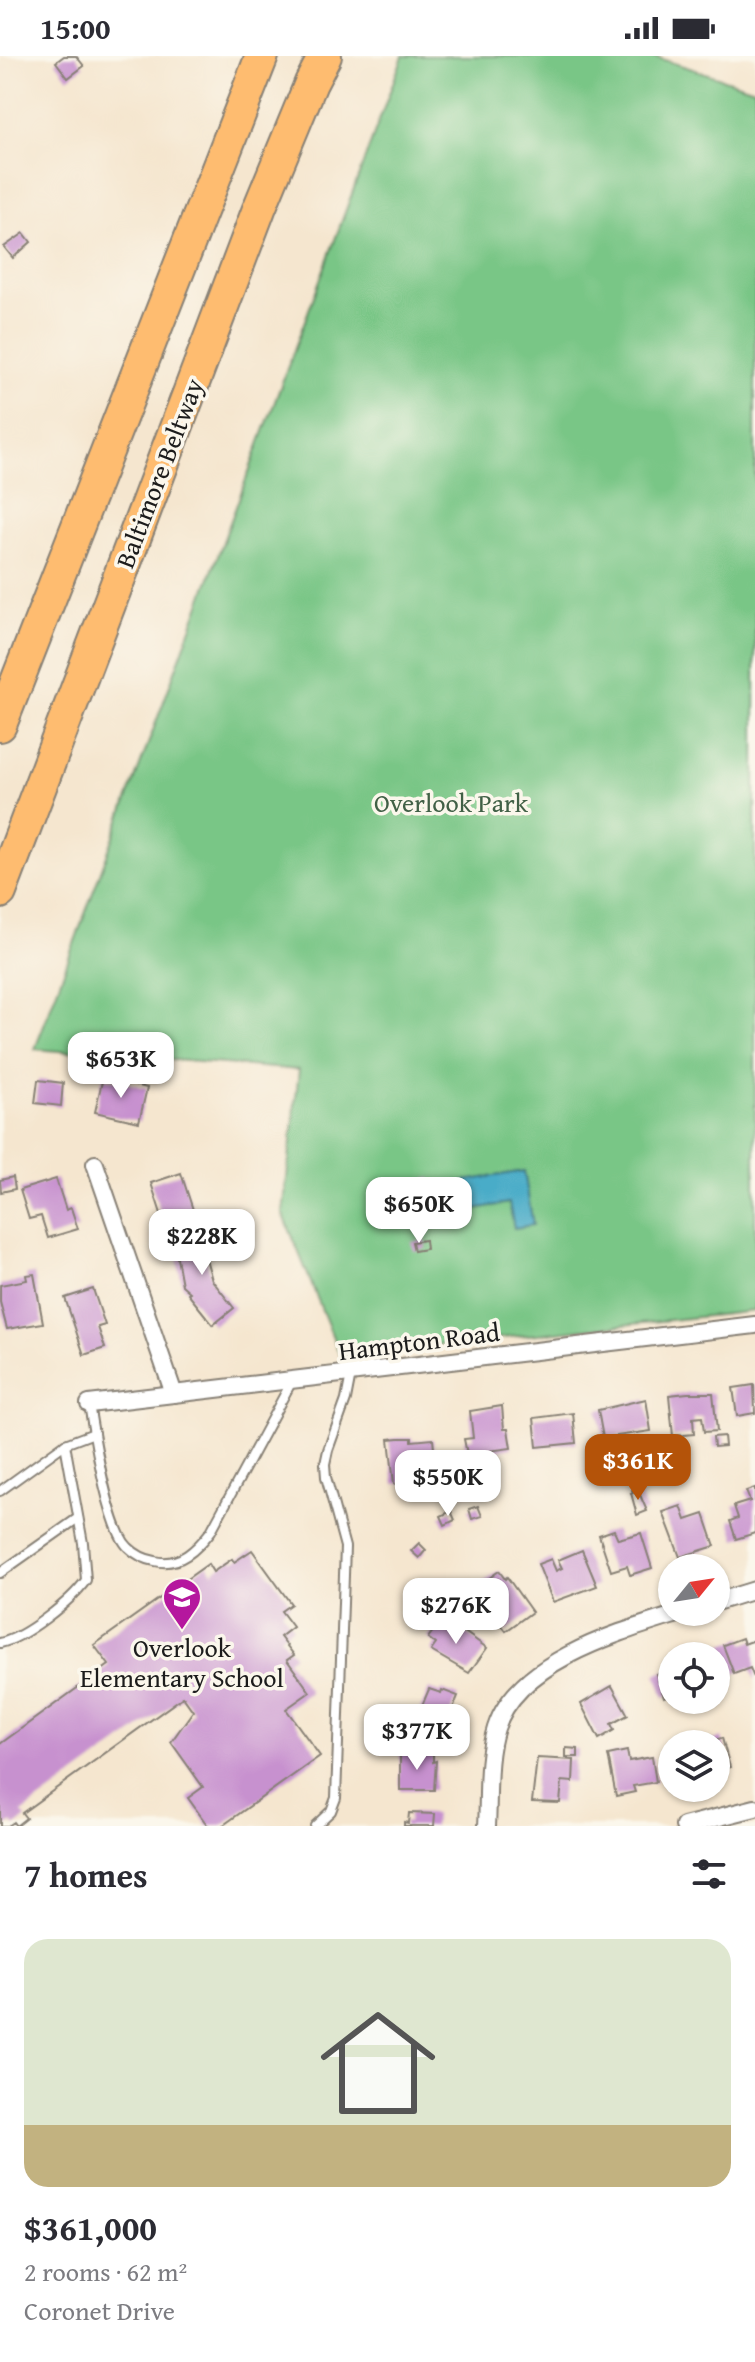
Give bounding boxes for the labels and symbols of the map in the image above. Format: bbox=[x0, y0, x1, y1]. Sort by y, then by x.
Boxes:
street label: Baltimore Beltway bbox=[105, 372, 213, 573]
park label: Overlook Park bbox=[374, 783, 529, 822]
pin: $653K bbox=[65, 1032, 177, 1100]
pin: $650K bbox=[363, 1177, 475, 1245]
pin: $228K bbox=[146, 1209, 258, 1277]
street label: Hampton Road bbox=[336, 1312, 502, 1370]
pin: $361K bbox=[582, 1434, 694, 1502]
pin: $550K bbox=[392, 1450, 504, 1518]
north arrow bbox=[658, 1554, 730, 1626]
school or university icon: Overlook Elementary School bbox=[161, 1576, 203, 1631]
pin: $276K bbox=[400, 1578, 512, 1646]
place label: Overlook Elementary School bbox=[80, 1628, 284, 1697]
pin: $377K bbox=[361, 1704, 473, 1772]

